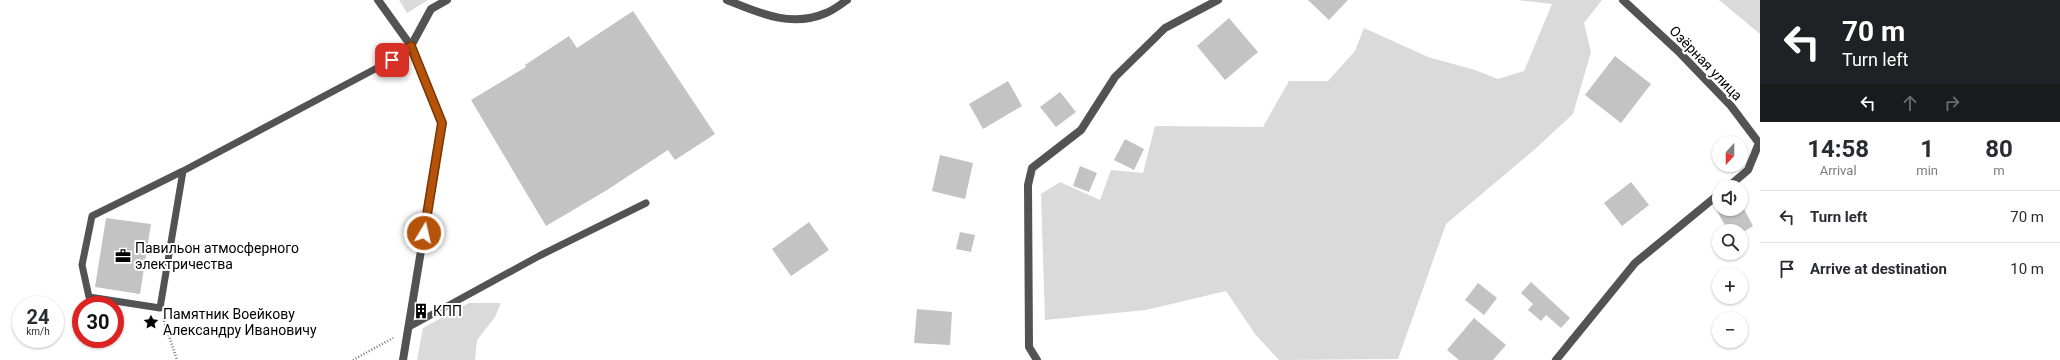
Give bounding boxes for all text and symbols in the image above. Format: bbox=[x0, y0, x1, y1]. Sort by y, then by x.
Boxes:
text: 70 m bbox=[1842, 15, 1905, 48]
icon: left bbox=[1776, 16, 1828, 68]
street label: Озёрная улица bbox=[1666, 22, 1746, 104]
pin bbox=[375, 43, 409, 77]
icon: arrive bbox=[381, 49, 403, 71]
text: Turn left bbox=[1842, 49, 1908, 70]
icon: left bbox=[1857, 92, 1879, 114]
icon: ahead bbox=[1899, 92, 1921, 114]
icon: right bbox=[1941, 92, 1963, 114]
text: 14:58 bbox=[1807, 135, 1869, 163]
text: 1 bbox=[1920, 135, 1934, 163]
text: 80 bbox=[1985, 135, 2013, 163]
north arrow bbox=[1712, 136, 1748, 172]
map controls bbox=[1712, 136, 1748, 348]
text: Arrival bbox=[1820, 163, 1857, 178]
text: min bbox=[1916, 163, 1938, 178]
text: m bbox=[1993, 163, 2005, 178]
button: sound bbox=[1712, 180, 1748, 216]
icon: left bbox=[1776, 206, 1798, 228]
text: Turn left bbox=[1810, 208, 1867, 226]
text: 70 m bbox=[2010, 208, 2044, 226]
position arrow bbox=[403, 212, 445, 254]
button: search bbox=[1712, 224, 1748, 260]
place label: Павильон атмосферного электричества bbox=[135, 240, 299, 272]
office icon: Павильон атмосферного электричества bbox=[114, 247, 132, 265]
icon: arrive bbox=[1776, 258, 1798, 280]
text: Arrive at destination bbox=[1810, 260, 1947, 278]
text: 10 m bbox=[2010, 260, 2044, 278]
button: + bbox=[1712, 268, 1748, 304]
speed limit sign: 30 bbox=[72, 296, 124, 348]
building icon: КПП bbox=[412, 302, 430, 320]
place label: КПП bbox=[433, 303, 462, 319]
text: 24 bbox=[27, 305, 49, 329]
place label: Памятник Воейкову Александру Ивановичу bbox=[163, 306, 317, 338]
button: − bbox=[1712, 312, 1748, 348]
place icon: Памятник Воейкову Александру Ивановичу bbox=[142, 313, 160, 331]
text: km/h bbox=[26, 326, 50, 337]

